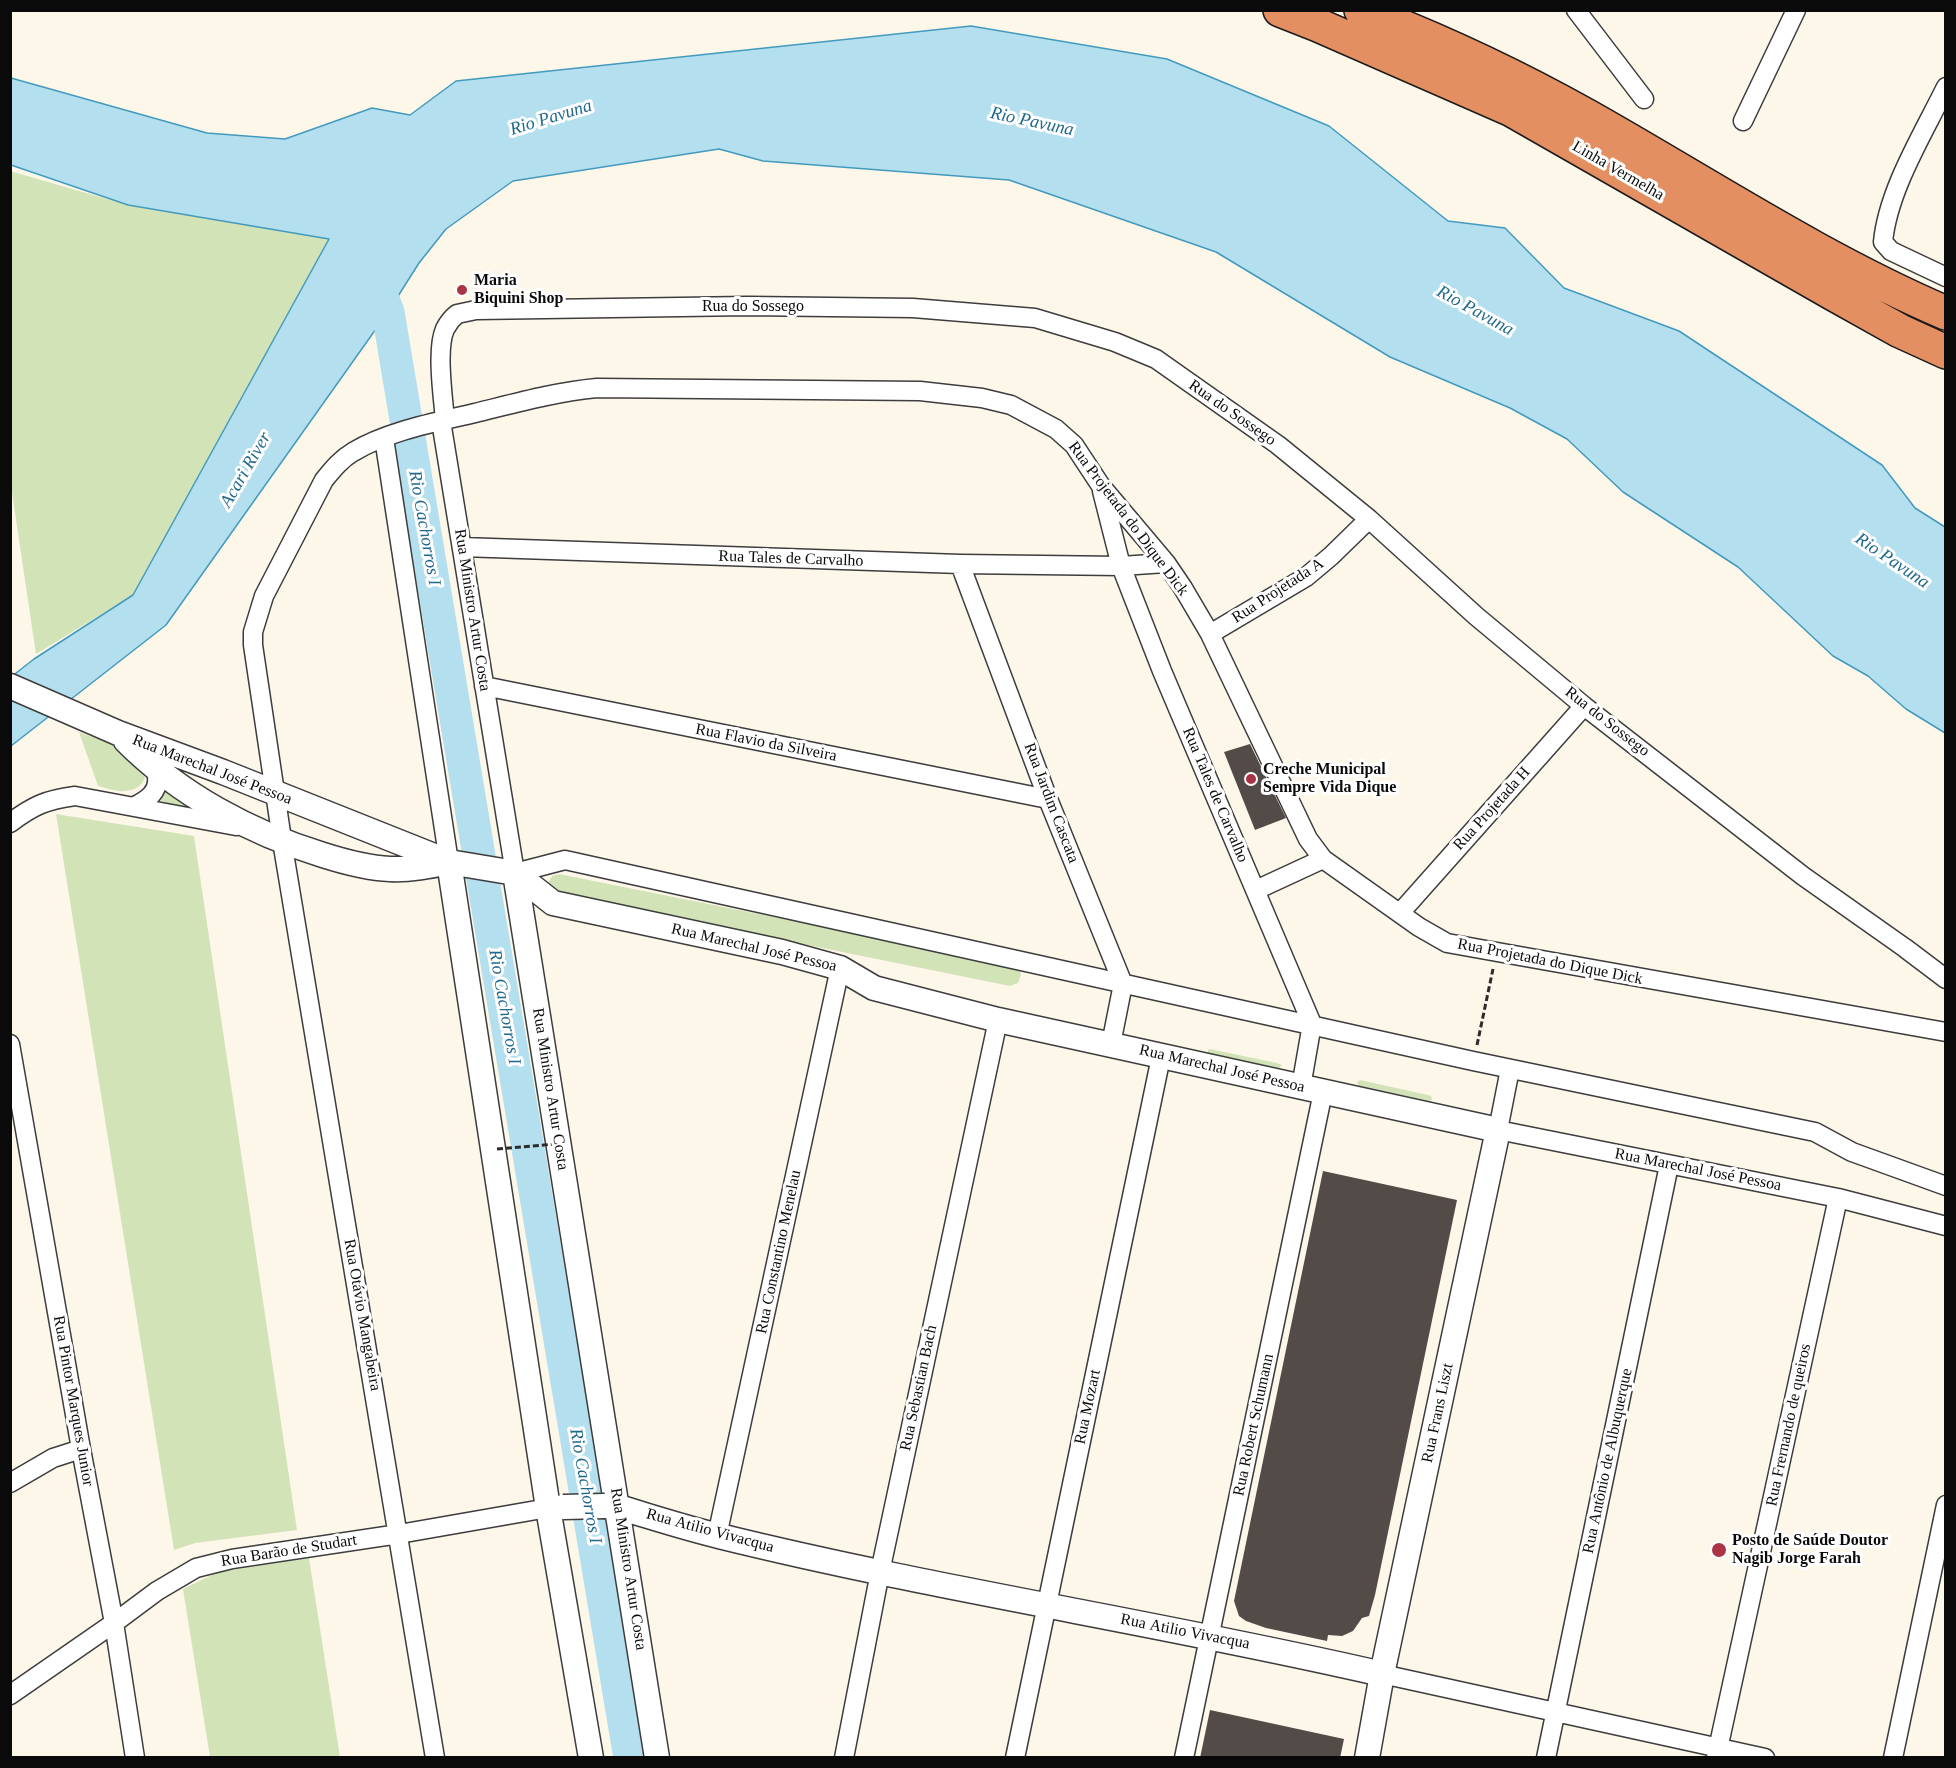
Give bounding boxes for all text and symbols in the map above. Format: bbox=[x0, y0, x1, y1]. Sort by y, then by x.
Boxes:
water label: Rio Pavuna bbox=[507, 95, 595, 141]
water label: Rio Pavuna bbox=[988, 103, 1076, 141]
street label: Linha Vermelha bbox=[1569, 137, 1667, 205]
place label: Maria Biquini Shop bbox=[474, 271, 563, 309]
water label: Rio Pavuna bbox=[1433, 281, 1517, 341]
marker: Maria Biquini Shop bbox=[455, 283, 469, 297]
street label: Rua do Sossego bbox=[702, 297, 804, 317]
street label: Rua do Sossego bbox=[1185, 376, 1279, 450]
water label: Acari River bbox=[216, 428, 276, 512]
street label: Rua Projetada do Dique Dick bbox=[1064, 438, 1192, 600]
water label: Rio Cachorros I bbox=[403, 469, 445, 587]
street label: Rua Ministro Artur Costa bbox=[450, 528, 494, 692]
water label: Rio Pavuna bbox=[1851, 528, 1933, 594]
street label: Rua Tales de Carvalho bbox=[718, 547, 864, 571]
street label: Rua Projetada A bbox=[1228, 554, 1328, 628]
street label: Rua do Sossego bbox=[1561, 683, 1653, 761]
street label: Rua Flavio da Silveira bbox=[694, 720, 838, 766]
street label: Rua Tales de Carvalho bbox=[1178, 724, 1252, 866]
street label: Rua Marechal José Pessoa bbox=[130, 731, 294, 809]
street label: Rua Jardim Cascata bbox=[1019, 740, 1083, 866]
place label: Creche Municipal Sempre Vida Dique bbox=[1263, 760, 1396, 798]
street label: Rua Projetada H bbox=[1449, 763, 1535, 855]
marker: Creche Municipal Sempre Vida Dique bbox=[1244, 772, 1258, 786]
street label: Rua Marechal José Pessoa bbox=[669, 920, 839, 976]
street label: Rua Projetada do Dique Dick bbox=[1456, 935, 1644, 989]
water label: Rio Cachorros I bbox=[483, 948, 525, 1066]
street label: Rua Ministro Artur Costa bbox=[528, 1007, 572, 1171]
street label: Rua Marechal José Pessoa bbox=[1137, 1041, 1307, 1097]
street label: Rua Marechal José Pessoa bbox=[1613, 1144, 1783, 1196]
street label: Rua Constantino Menelau bbox=[752, 1168, 806, 1336]
street label: Rua Otávio Mangabeira bbox=[339, 1238, 385, 1392]
street label: Rua Pintor Marques Junior bbox=[49, 1314, 97, 1488]
street label: Rua Sebastian Bach bbox=[896, 1323, 942, 1453]
street label: Rua Frernando de queiros bbox=[1762, 1342, 1816, 1508]
street label: Rua Robert Schumann bbox=[1230, 1352, 1278, 1498]
street label: Rua Frans Liszt bbox=[1418, 1361, 1458, 1465]
street label: Rua Antônio de Albuquerque bbox=[1579, 1367, 1637, 1555]
street label: Rua Mozart bbox=[1071, 1368, 1105, 1446]
water label: Rio Cachorros I bbox=[564, 1427, 606, 1545]
street label: Rua Ministro Artur Costa bbox=[606, 1487, 650, 1651]
street label: Rua Atilio Vivacqua bbox=[644, 1505, 776, 1557]
street label: Rua Barão de Studart bbox=[220, 1531, 358, 1571]
place label: Posto de Saúde Doutor Nagib Jorge Farah bbox=[1732, 1531, 1888, 1569]
marker: Posto de Saúde Doutor Nagib Jorge Farah bbox=[1710, 1541, 1728, 1559]
street label: Rua Atilio Vivacqua bbox=[1119, 1610, 1251, 1654]

